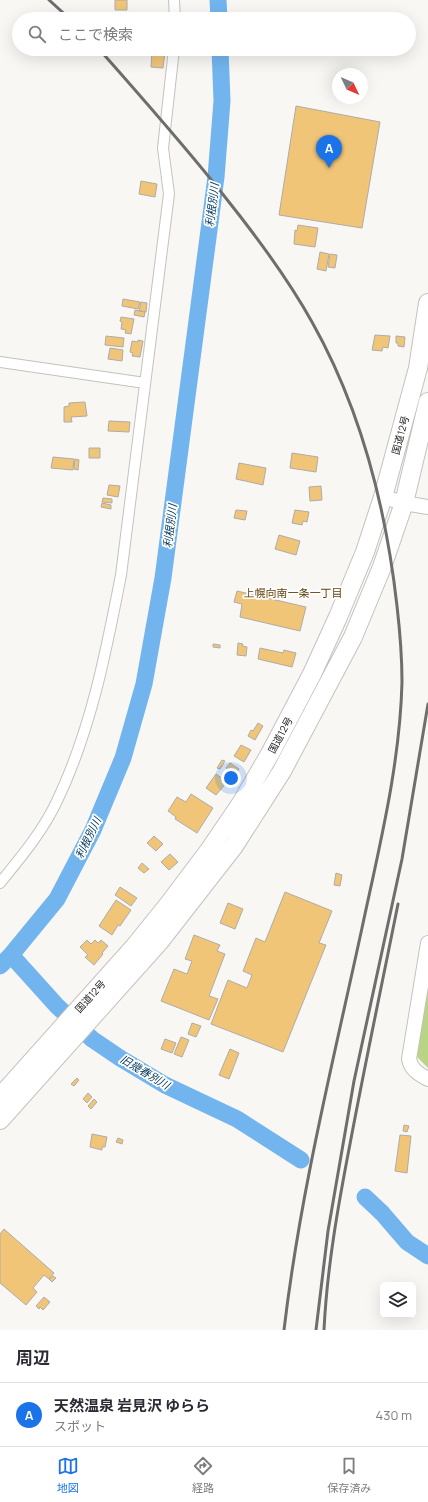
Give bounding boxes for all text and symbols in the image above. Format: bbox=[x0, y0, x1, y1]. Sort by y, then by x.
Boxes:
search box bbox=[12, 12, 416, 56]
icon: search bbox=[26, 23, 48, 45]
text: ここで検索 bbox=[58, 24, 133, 45]
north arrow bbox=[332, 68, 368, 104]
pin: A bbox=[316, 135, 342, 168]
water label: 利根別川 bbox=[201, 181, 222, 228]
street label: 国道12号 bbox=[388, 414, 412, 456]
water label: 利根別川 bbox=[159, 502, 180, 549]
district label: 上幌向南一条一丁目 bbox=[244, 585, 343, 600]
street label: 国道12号 bbox=[265, 714, 295, 756]
your location bbox=[221, 768, 241, 788]
water label: 利根別川 bbox=[71, 814, 104, 861]
street label: 国道12号 bbox=[72, 977, 108, 1015]
water label: 旧幾春別川 bbox=[118, 1051, 174, 1093]
map controls bbox=[380, 1282, 416, 1318]
button: layers bbox=[380, 1282, 416, 1318]
text: 周辺 bbox=[16, 1346, 50, 1369]
text: 天然温泉 岩見沢 ゆらら bbox=[54, 1395, 210, 1416]
text: A bbox=[25, 1406, 33, 1424]
text: 430 m bbox=[376, 1406, 412, 1424]
text: スポット bbox=[54, 1417, 106, 1435]
tab: 地図 bbox=[57, 1455, 79, 1495]
tab: 経路 bbox=[192, 1455, 214, 1495]
tab: 保存済み bbox=[327, 1455, 371, 1495]

